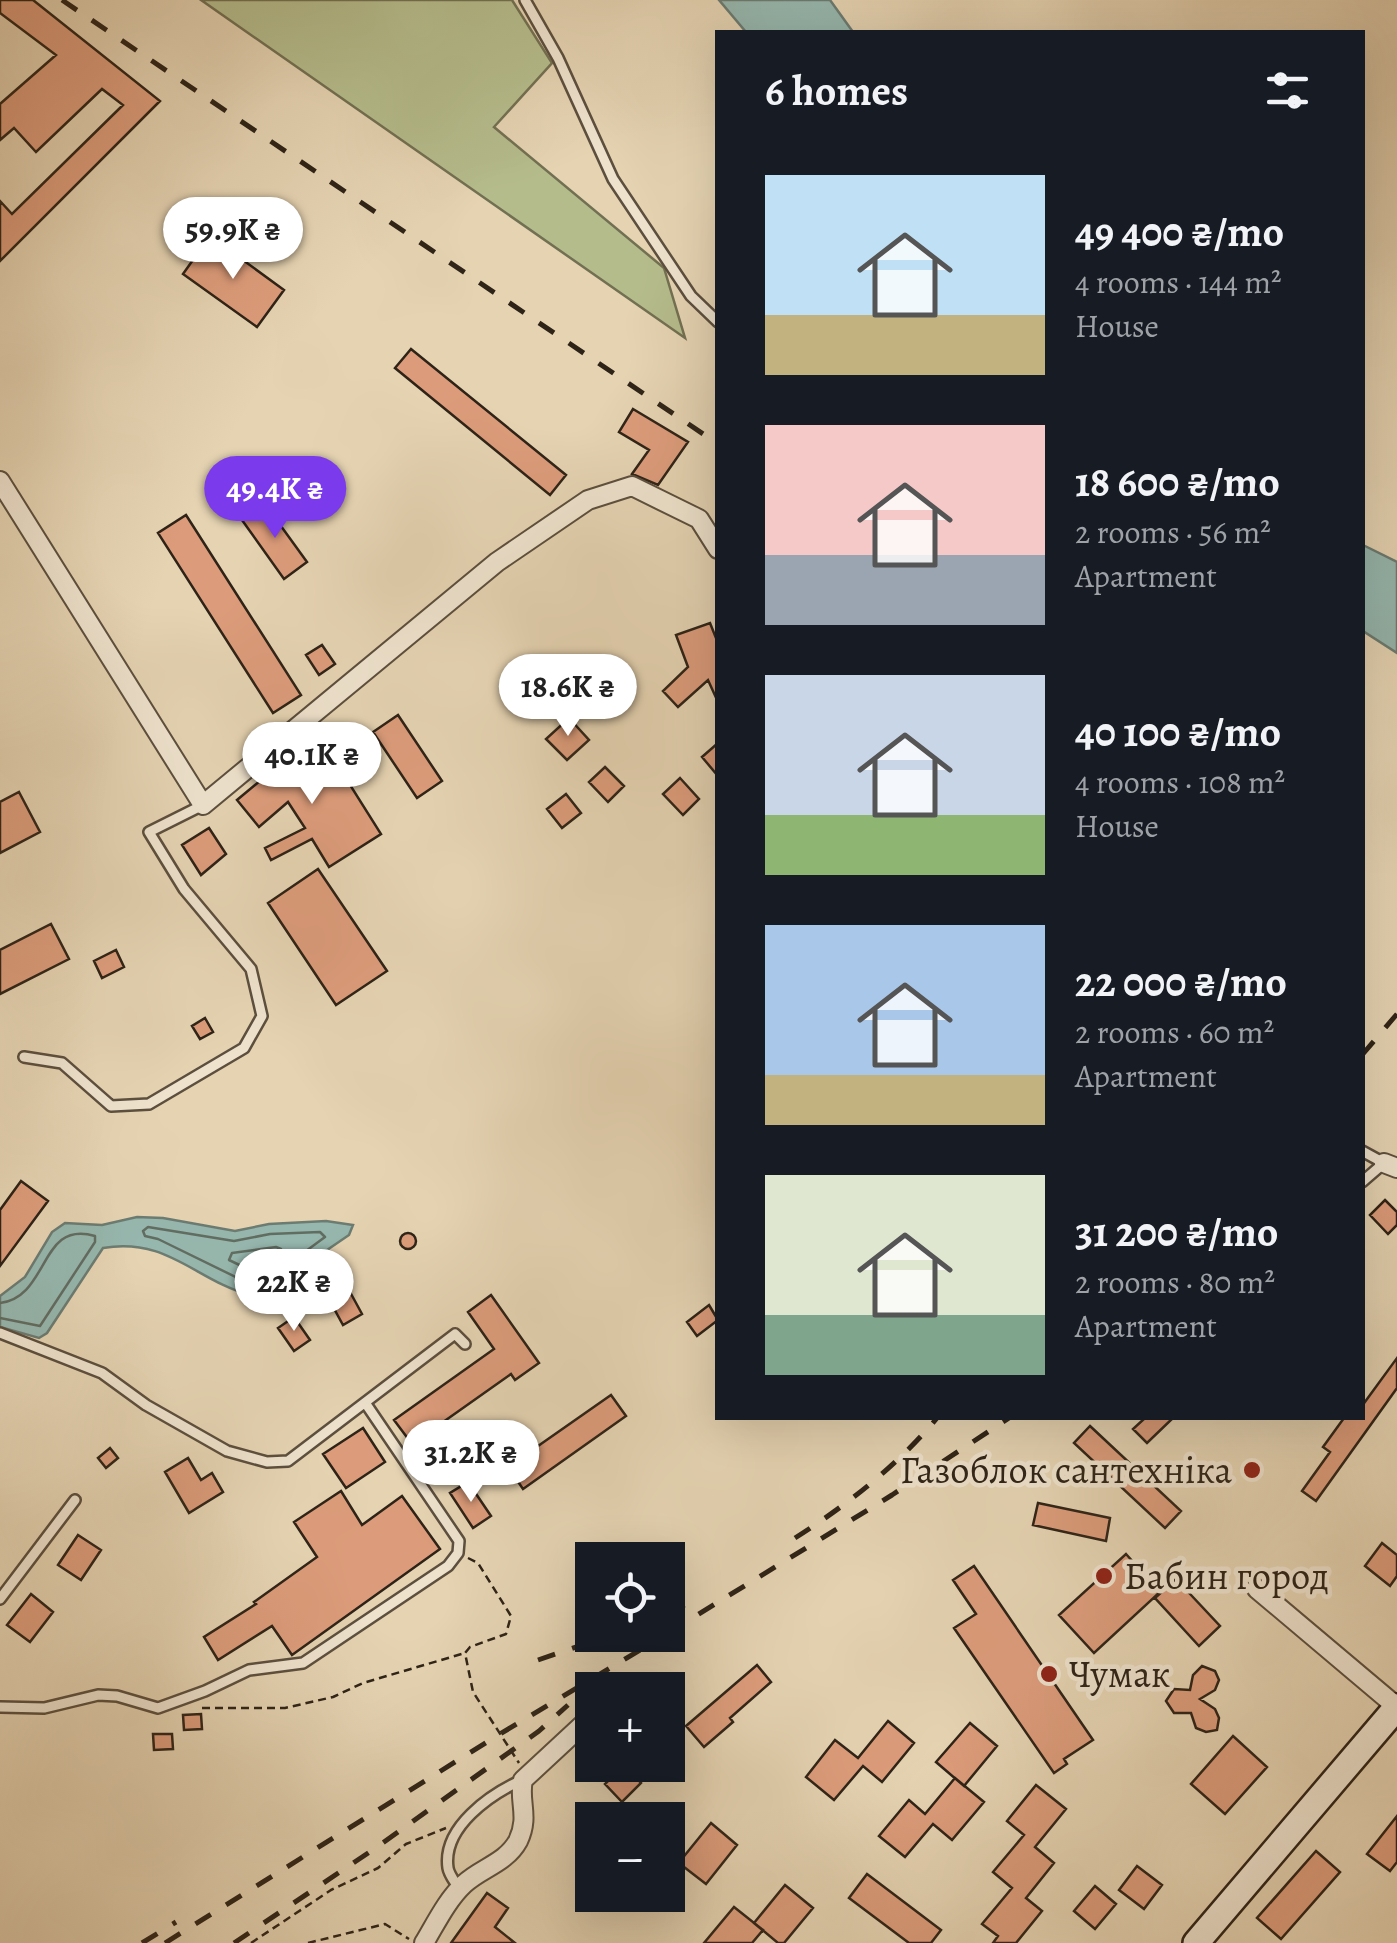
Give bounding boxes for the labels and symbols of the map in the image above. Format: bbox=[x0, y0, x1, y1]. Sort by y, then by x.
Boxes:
pin: 59.9K ₴ bbox=[141, 197, 325, 282]
pin: 49.4K ₴ bbox=[183, 456, 367, 541]
pin: 18.6K ₴ bbox=[476, 654, 660, 739]
pin: 40.1K ₴ bbox=[220, 722, 404, 807]
pin: 22K ₴ bbox=[224, 1249, 364, 1334]
pin: 31.2K ₴ bbox=[379, 1420, 563, 1505]
place label: Газоблок сантехніка bbox=[900, 1444, 1232, 1496]
marker: Газоблок сантехніка bbox=[1241, 1459, 1263, 1481]
place label: Бабин город bbox=[1124, 1550, 1329, 1602]
marker: Бабин город bbox=[1093, 1565, 1115, 1587]
place label: Чумак bbox=[1069, 1648, 1171, 1700]
marker: Чумак bbox=[1038, 1663, 1060, 1685]

